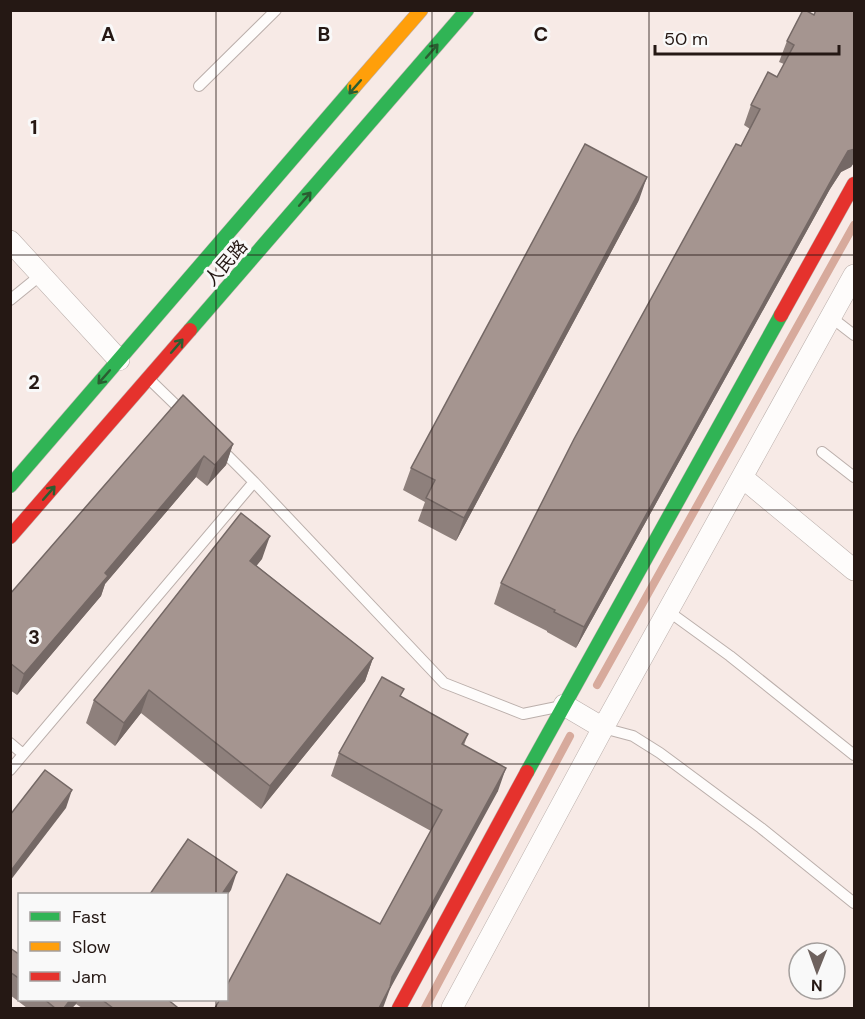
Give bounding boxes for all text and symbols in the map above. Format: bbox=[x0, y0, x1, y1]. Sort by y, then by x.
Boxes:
scale bar bbox=[655, 18, 840, 56]
text: A bbox=[101, 21, 115, 47]
text: B bbox=[318, 21, 330, 47]
text: C bbox=[534, 21, 548, 47]
text: 50 m bbox=[664, 27, 708, 51]
one-way arrow bbox=[425, 44, 439, 59]
one-way arrow bbox=[349, 78, 363, 94]
text: 1 bbox=[30, 114, 38, 140]
one-way arrow bbox=[298, 191, 311, 207]
street label: 人民路 bbox=[199, 235, 253, 291]
one-way arrow bbox=[170, 339, 184, 354]
text: 2 bbox=[28, 369, 40, 395]
one-way arrow bbox=[97, 369, 111, 384]
one-way arrow bbox=[42, 486, 56, 501]
text: 3 bbox=[28, 624, 40, 650]
legend bbox=[18, 893, 228, 1001]
text: Fast bbox=[72, 905, 107, 929]
text: Slow bbox=[72, 935, 111, 959]
north arrow bbox=[787, 941, 847, 1001]
text: Jam bbox=[72, 965, 107, 989]
text: N bbox=[811, 975, 823, 996]

